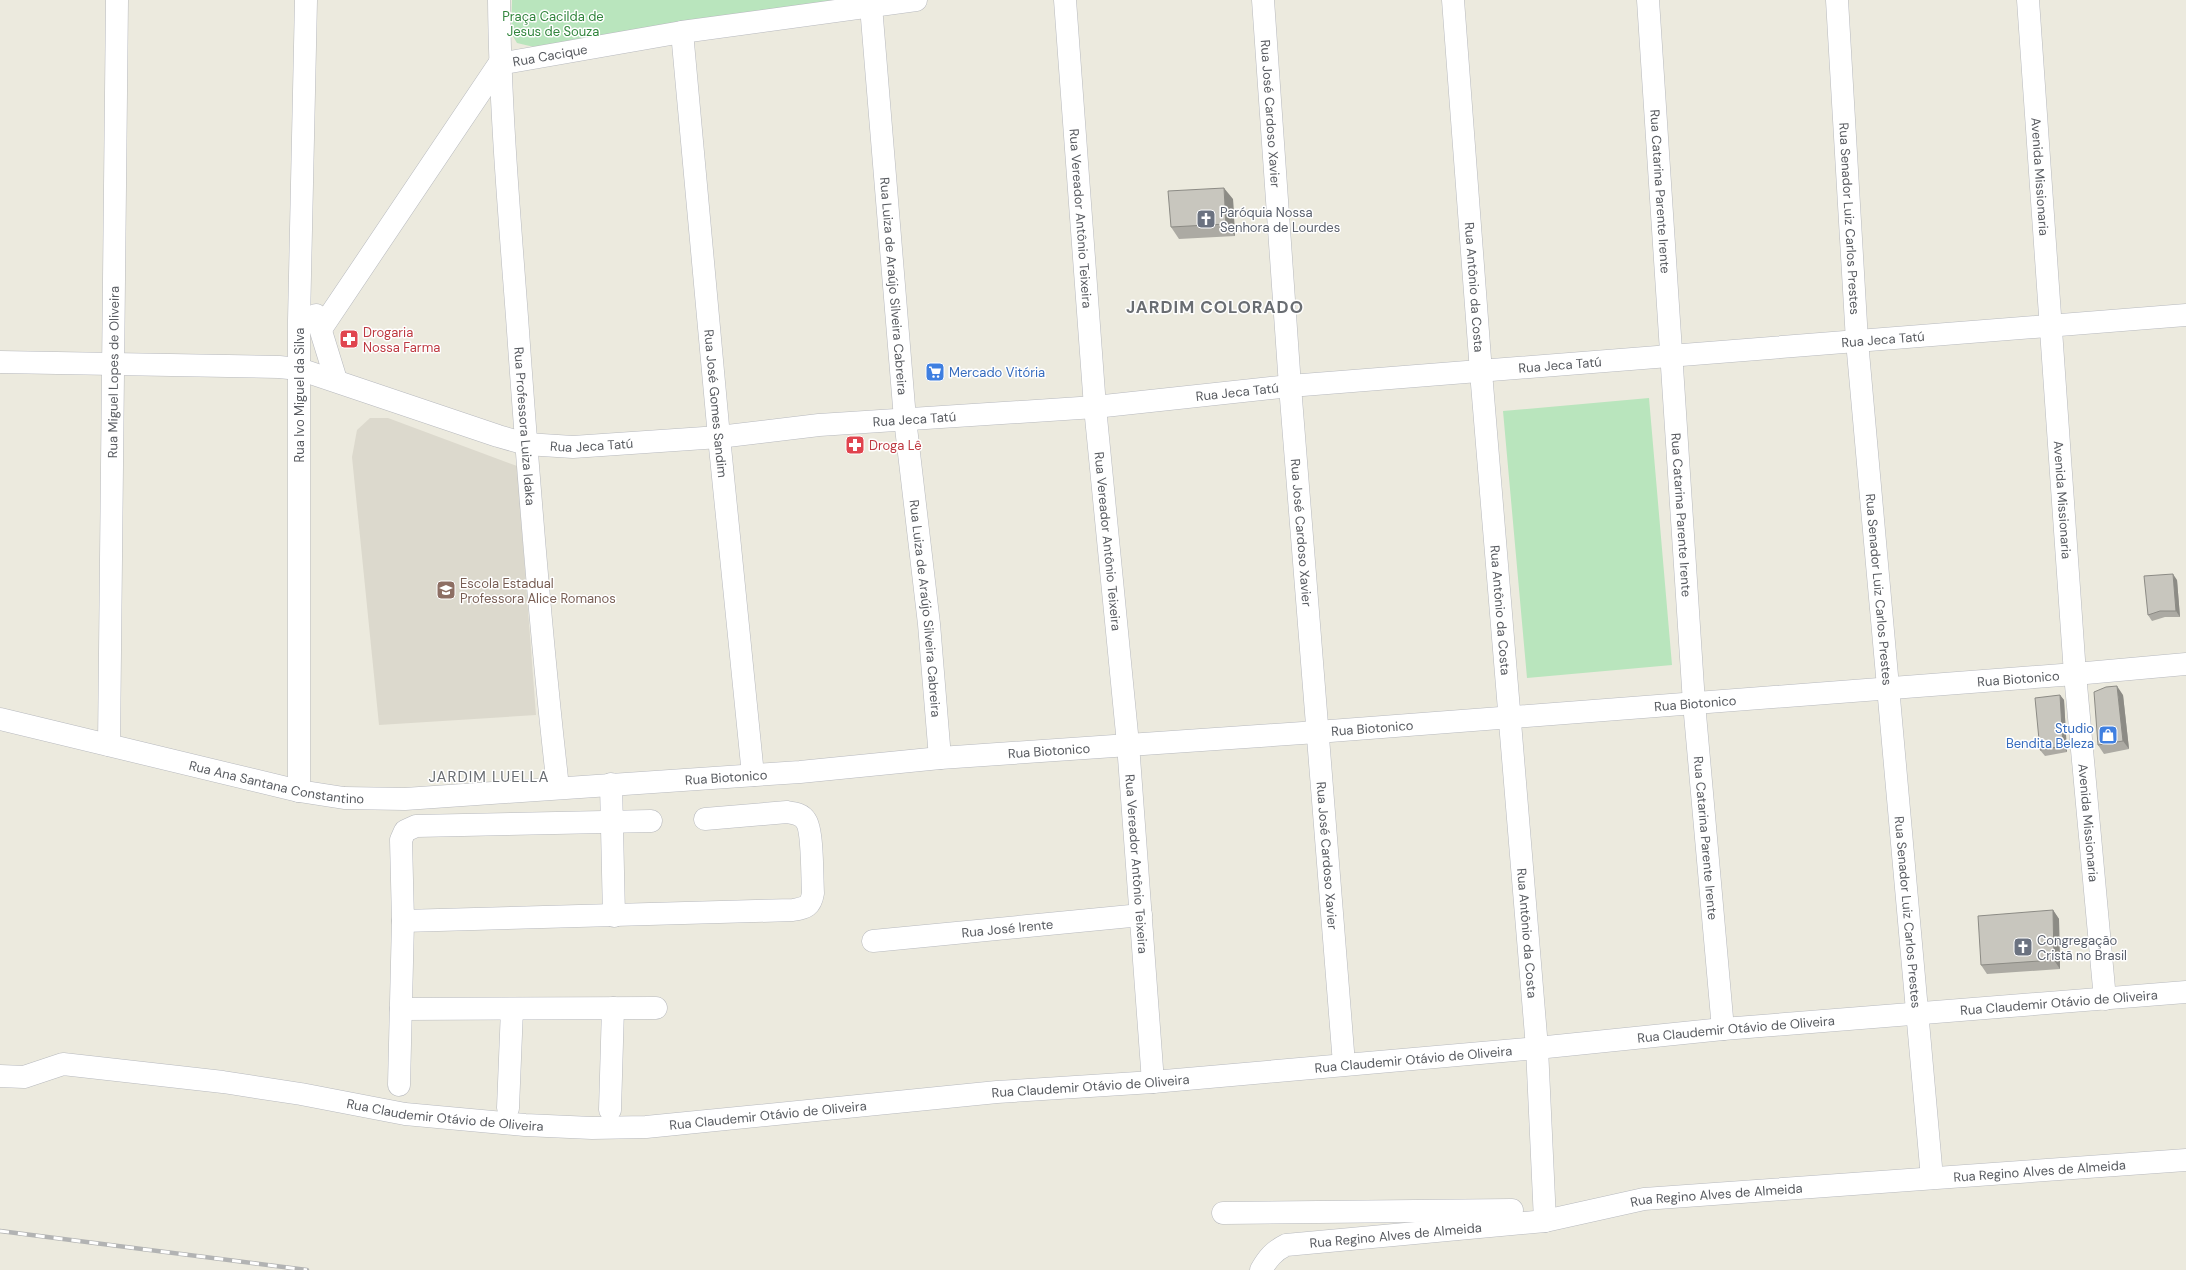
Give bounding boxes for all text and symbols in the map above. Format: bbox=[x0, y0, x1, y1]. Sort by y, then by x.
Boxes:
park label: Praça Cacilda de Jesus de Souza bbox=[502, 8, 604, 40]
street label: Rua José Cardoso Xavier bbox=[1257, 39, 1284, 189]
street label: Rua Cacique bbox=[511, 41, 589, 70]
street label: Rua Catarina Parente Irente bbox=[1646, 109, 1674, 274]
street label: Avenida Missionaria bbox=[2027, 117, 2052, 236]
street label: Rua Senador Luiz Carlos Prestes bbox=[1835, 122, 1863, 315]
street label: Rua Vereador Antônio Teixeira bbox=[1066, 128, 1096, 309]
street label: Rua Luiza de Araújo Silveira Cabreira bbox=[876, 176, 911, 396]
place label: Paróquia Nossa Senhora de Lourdes bbox=[1220, 204, 1340, 236]
church icon: Paróquia Nossa Senhora de Lourdes bbox=[1195, 208, 1217, 230]
street label: Rua Antônio da Costa bbox=[1461, 222, 1487, 353]
street label: Rua Miguel Lopes de Oliveira bbox=[104, 286, 123, 458]
district label: JARDIM COLORADO bbox=[1126, 296, 1304, 318]
place label: Drogaria Nossa Farma bbox=[363, 324, 440, 356]
street label: Rua Ivo Miguel da Silva bbox=[291, 328, 308, 462]
pharmacy icon: Drogaria Nossa Farma bbox=[338, 328, 360, 350]
street label: Rua Jeca Tatú bbox=[1841, 328, 1925, 351]
street label: Rua José Gomes Sandim bbox=[700, 329, 731, 478]
street label: Rua Professora Luiza Idaka bbox=[510, 346, 539, 506]
street label: Rua Jeca Tatú bbox=[1518, 353, 1602, 377]
supermarket icon: Mercado Vitória bbox=[924, 361, 946, 383]
place label: Mercado Vitória bbox=[949, 364, 1045, 381]
street label: Rua Jeca Tatú bbox=[1195, 379, 1280, 405]
street label: Rua Jeca Tatú bbox=[872, 408, 957, 430]
street label: Rua Catarina Parente Irente bbox=[1667, 432, 1695, 598]
pharmacy icon: Droga Lê bbox=[844, 434, 866, 456]
street label: Rua Jeca Tatú bbox=[549, 435, 634, 456]
place label: Droga Lê bbox=[869, 437, 922, 454]
street label: Avenida Missionaria bbox=[2050, 440, 2075, 560]
street label: Rua Vereador Antônio Teixeira bbox=[1090, 451, 1125, 632]
street label: Rua José Cardoso Xavier bbox=[1287, 458, 1316, 608]
street label: Rua Senador Luiz Carlos Prestes bbox=[1862, 493, 1896, 686]
street label: Rua Luiza de Araújo Silveira Cabreira bbox=[906, 499, 945, 718]
street label: Rua Antônio da Costa bbox=[1486, 544, 1514, 676]
place label: Escola Estadual Professora Alice Romanos bbox=[460, 575, 616, 607]
school or university icon: Escola Estadual Professora Alice Romanos bbox=[435, 579, 457, 601]
street label: Rua Biotonico bbox=[1977, 667, 2060, 690]
street label: Rua Biotonico bbox=[1654, 692, 1737, 715]
street label: Rua Biotonico bbox=[1330, 717, 1414, 740]
place label: Studio Bendita Beleza bbox=[2006, 720, 2094, 752]
shop icon: Studio Bendita Beleza bbox=[2097, 724, 2119, 746]
street label: Rua Biotonico bbox=[1007, 740, 1091, 762]
street label: Rua Catarina Parente Irente bbox=[1690, 755, 1721, 921]
street label: Rua Ana Santana Constantino bbox=[187, 757, 365, 807]
street label: Avenida Missionaria bbox=[2074, 763, 2102, 883]
street label: Rua Biotonico bbox=[684, 766, 768, 789]
district label: JARDIM LUELLA bbox=[429, 767, 549, 787]
street label: Rua Vereador Antônio Teixeira bbox=[1121, 774, 1151, 954]
street label: Rua José Cardoso Xavier bbox=[1313, 781, 1341, 931]
street label: Rua Senador Luiz Carlos Prestes bbox=[1891, 815, 1925, 1009]
street label: Rua Antônio da Costa bbox=[1513, 867, 1541, 999]
street label: Rua José Irente bbox=[961, 916, 1054, 941]
place label: Congregação Cristã no Brasil bbox=[2037, 932, 2127, 964]
church icon: Congregação Cristã no Brasil bbox=[2012, 936, 2034, 958]
street label: Rua Claudemir Otávio de Oliveira bbox=[1959, 986, 2158, 1019]
street label: Rua Claudemir Otávio de Oliveira bbox=[1636, 1012, 1835, 1047]
street label: Rua Claudemir Otávio de Oliveira bbox=[1314, 1042, 1513, 1077]
street label: Rua Claudemir Otávio de Oliveira bbox=[991, 1071, 1190, 1101]
street label: Rua Claudemir Otávio de Oliveira bbox=[345, 1095, 544, 1135]
street label: Rua Claudemir Otávio de Oliveira bbox=[668, 1097, 867, 1134]
street label: Rua Regino Alves de Almeida bbox=[1953, 1156, 2126, 1186]
street label: Rua Regino Alves de Almeida bbox=[1629, 1180, 1803, 1211]
street label: Rua Regino Alves de Almeida bbox=[1309, 1219, 1482, 1252]

